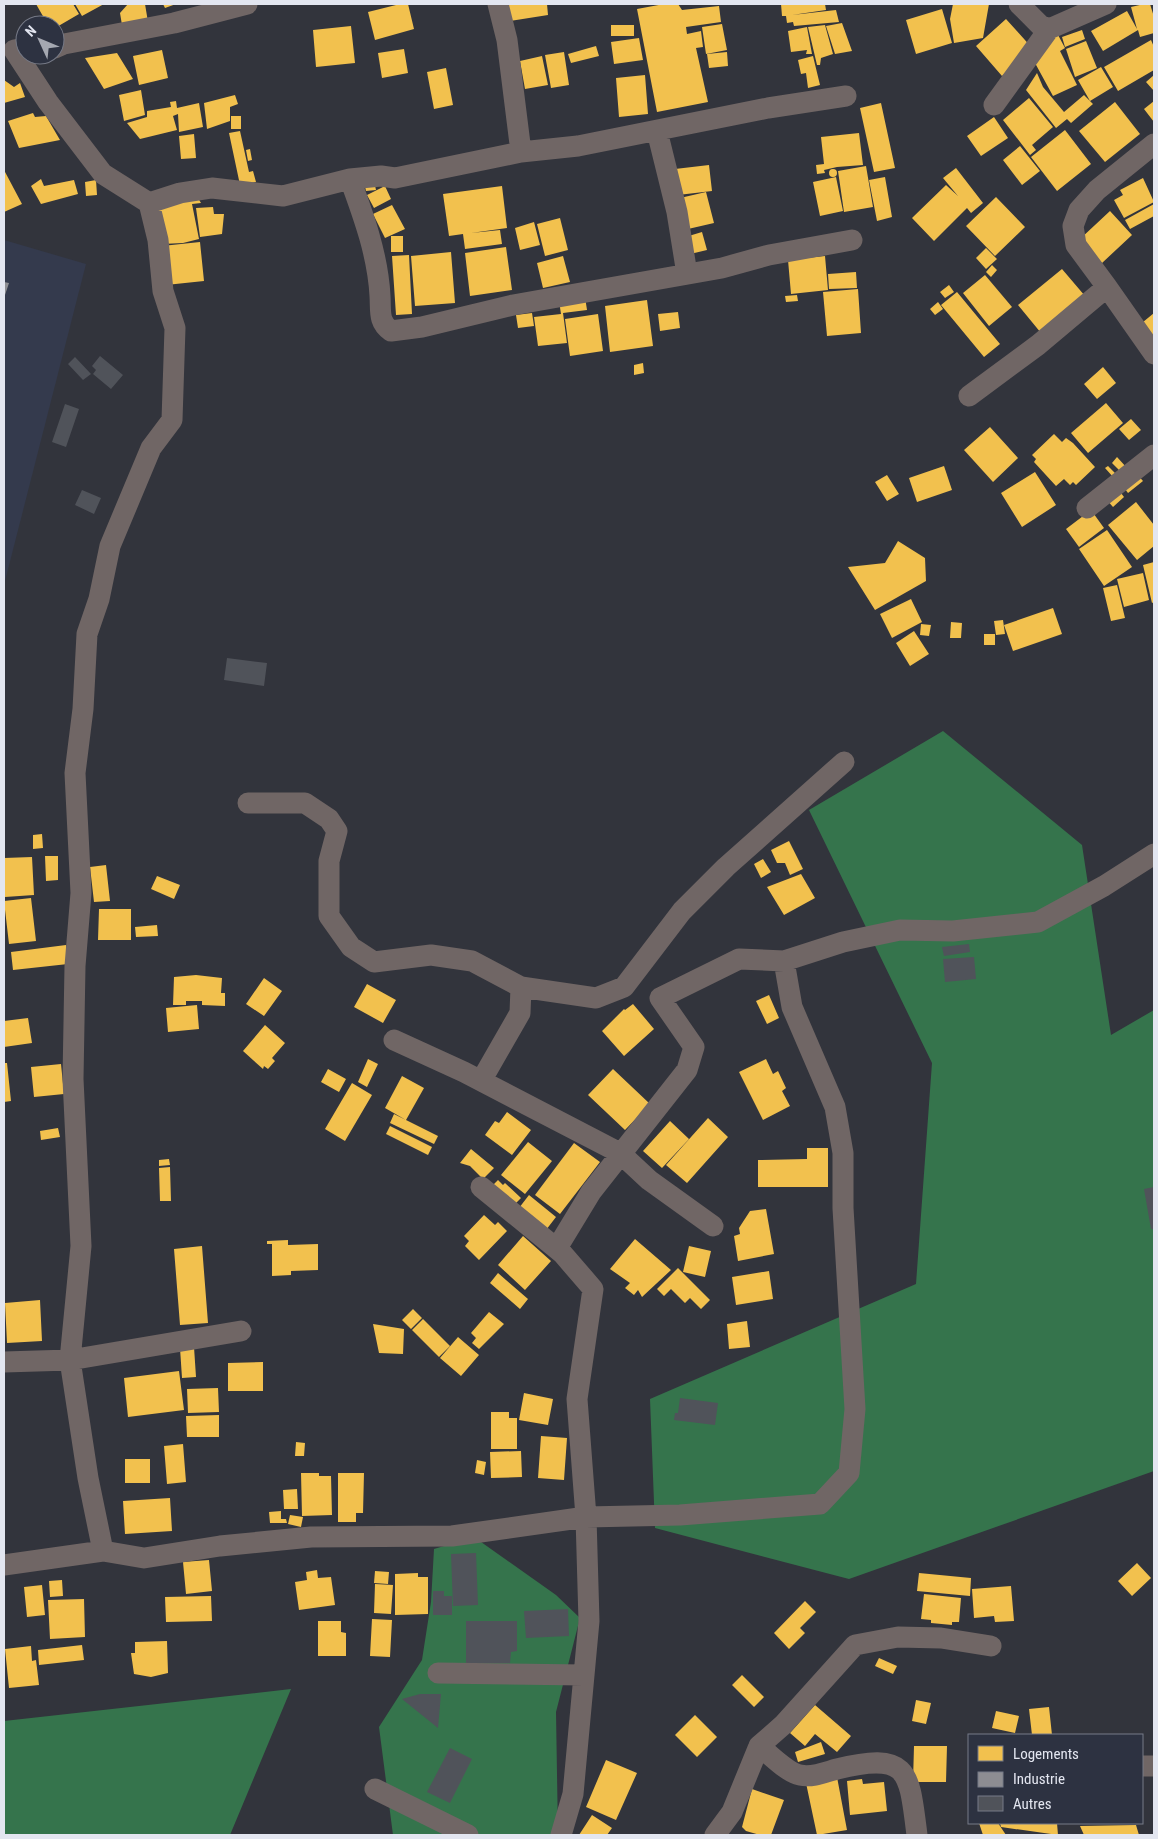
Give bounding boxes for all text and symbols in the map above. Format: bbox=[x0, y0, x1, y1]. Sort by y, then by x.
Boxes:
north arrow bbox=[15, 15, 65, 65]
text: N bbox=[22, 22, 39, 40]
legend bbox=[968, 1734, 1143, 1824]
text: Logements bbox=[1013, 1745, 1079, 1763]
text: Industrie bbox=[1013, 1770, 1065, 1788]
text: Autres bbox=[1013, 1795, 1052, 1813]

